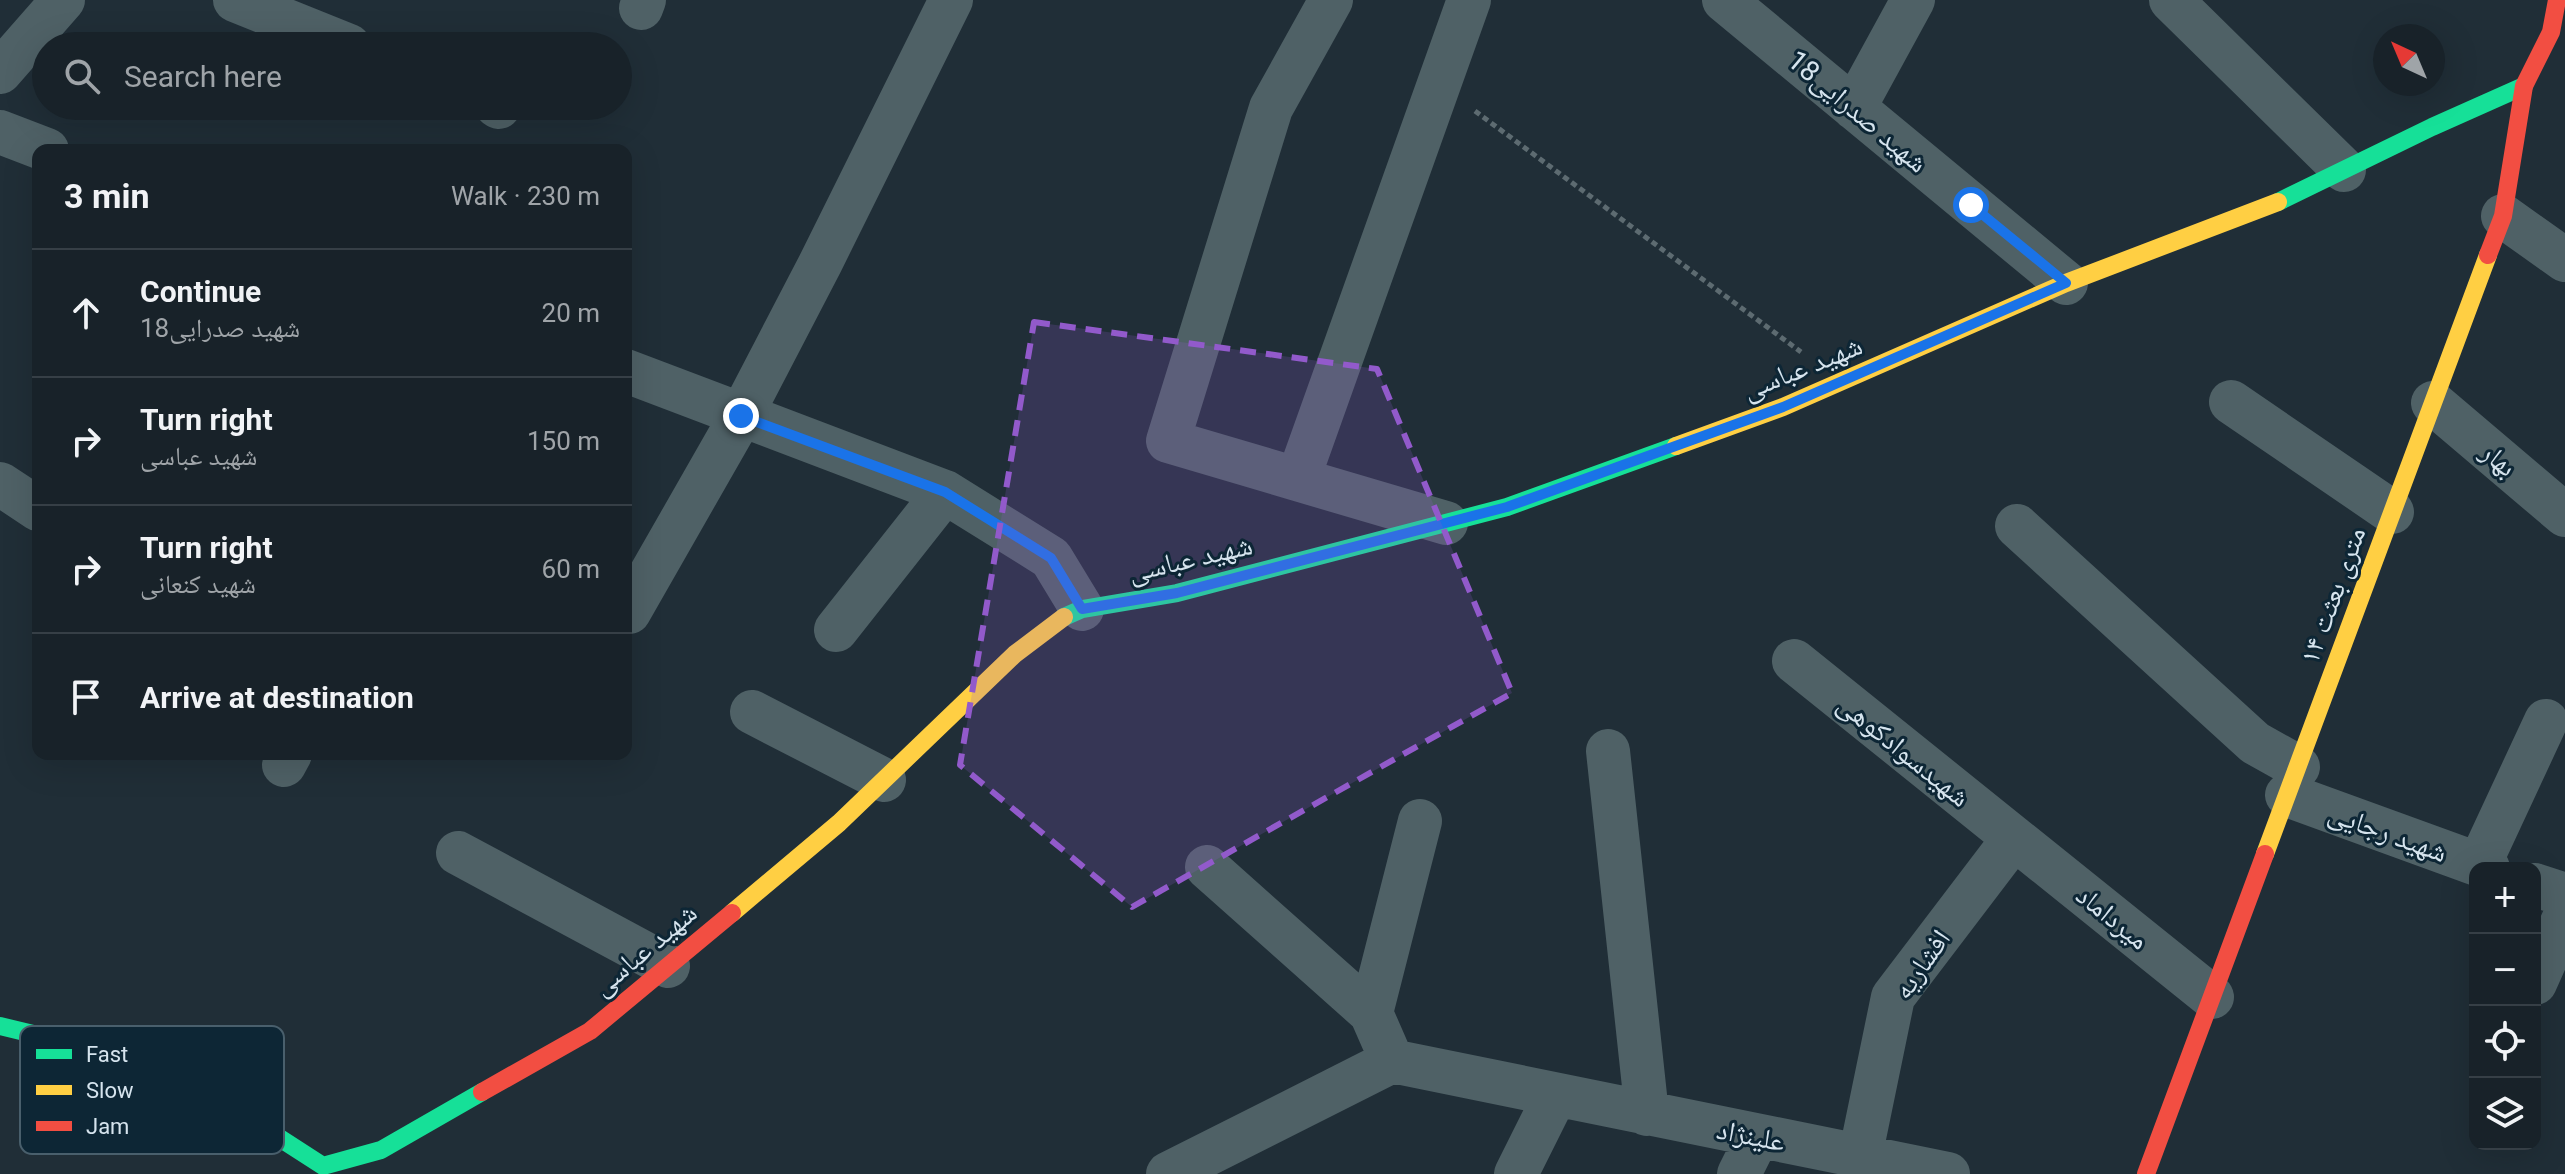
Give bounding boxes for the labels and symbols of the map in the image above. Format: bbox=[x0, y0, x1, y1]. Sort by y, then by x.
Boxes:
north arrow bbox=[2373, 24, 2445, 96]
street label: شهید صدرایی18 bbox=[1780, 43, 1934, 180]
route start bbox=[1953, 187, 1989, 223]
street label: شهید عباسی bbox=[1737, 328, 1867, 407]
route end bbox=[723, 398, 759, 434]
street label: بهار bbox=[2473, 434, 2523, 484]
street label: ۱۴ متری بعثت bbox=[2293, 522, 2372, 668]
street label: شهید عباسی bbox=[1125, 528, 1256, 590]
street label: شهیدسوادکوهی bbox=[1830, 687, 1976, 814]
street label: شهید رجایی bbox=[2324, 796, 2452, 870]
street label: میرداماد bbox=[2070, 878, 2156, 957]
street label: شهید عباسی bbox=[585, 896, 704, 1003]
street label: افشاریه bbox=[1886, 923, 1957, 1005]
legend bbox=[20, 1026, 284, 1154]
text: Fast bbox=[86, 1042, 128, 1067]
text: Slow bbox=[86, 1078, 134, 1103]
street label: علینژاد bbox=[1714, 1113, 1788, 1158]
text: Jam bbox=[86, 1114, 129, 1139]

